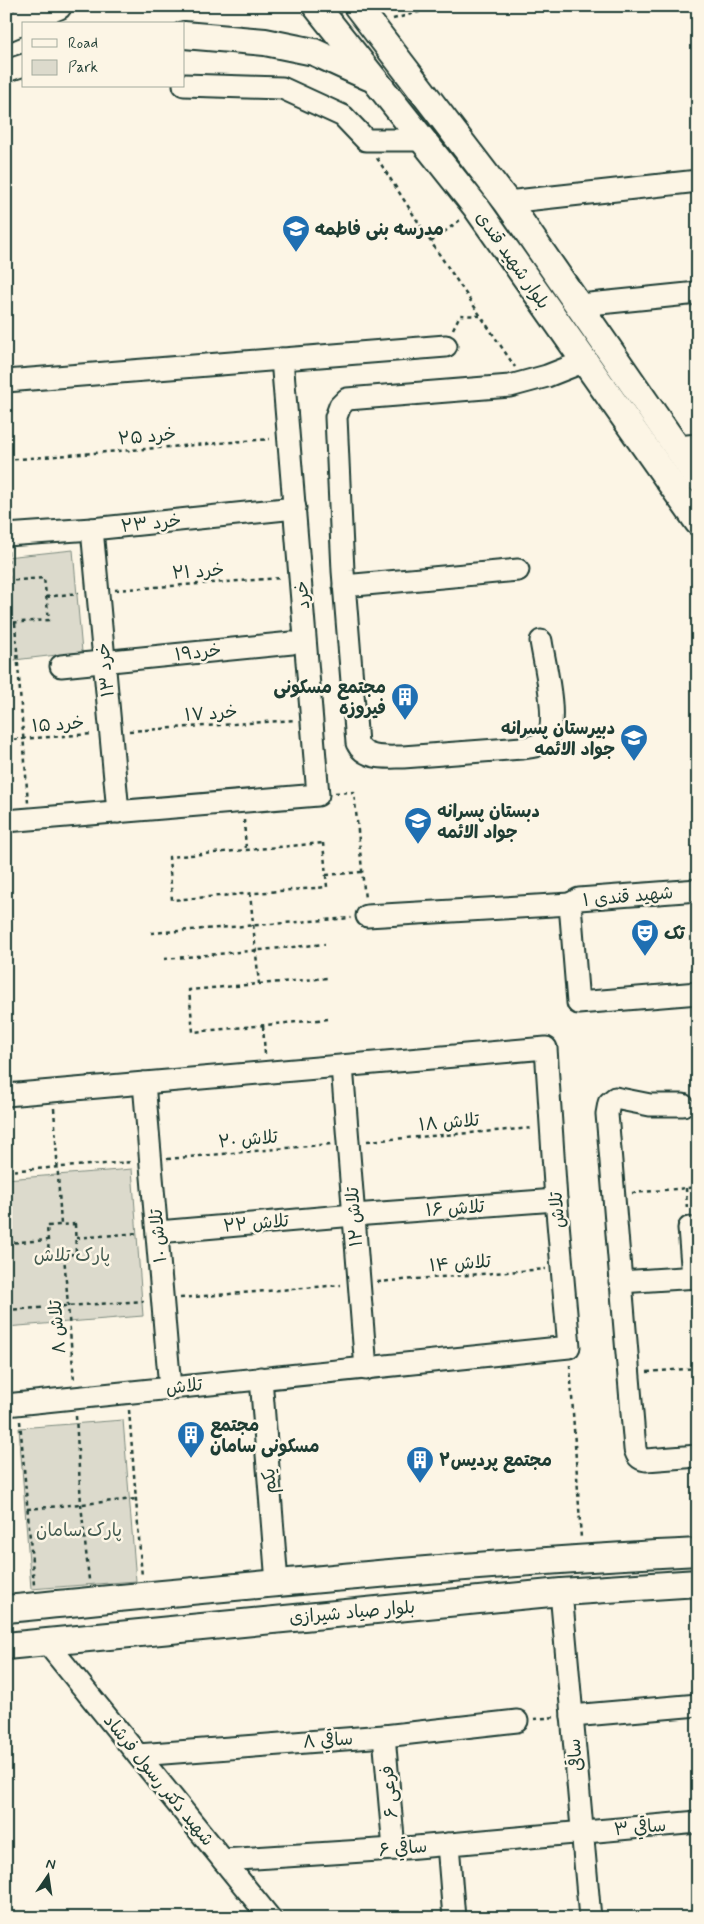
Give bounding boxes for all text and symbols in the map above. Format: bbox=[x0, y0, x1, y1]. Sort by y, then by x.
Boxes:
legend bbox=[22, 22, 185, 88]
text: Road bbox=[68, 34, 98, 54]
text: Park bbox=[68, 58, 98, 78]
street label: بلوار شهید قندی bbox=[469, 207, 555, 314]
school or university icon: مدرسه بنی فاطمه bbox=[281, 214, 311, 253]
place label: مدرسه بنی فاطمه bbox=[315, 218, 444, 242]
street label: خرد ۲۵ bbox=[117, 423, 177, 451]
street label: خرد ۲۳ bbox=[120, 509, 182, 539]
street label: خرد ۲۱ bbox=[171, 558, 225, 586]
street label: خرد bbox=[290, 580, 316, 610]
street label: خرد۱۹ bbox=[174, 639, 222, 667]
street label: خرد ۱۳ bbox=[91, 641, 121, 698]
place label: مجتمع مسکونی فیروزه bbox=[273, 676, 386, 721]
building icon: مجتمع مسکونی فیروزه bbox=[390, 682, 420, 721]
street label: خرد ۱۷ bbox=[184, 700, 238, 728]
street label: خرد ۱۵ bbox=[31, 711, 85, 739]
place label: دبیرستان پسرانه جواد الائمه bbox=[501, 717, 615, 762]
school or university icon: دبیرستان پسرانه جواد الائمه bbox=[619, 723, 649, 762]
place label: دبستان پسرانه جواد الائمه bbox=[437, 800, 540, 845]
school or university icon: دبستان پسرانه جواد الائمه bbox=[403, 806, 433, 845]
street label: شهيد قندی ۱ bbox=[582, 881, 674, 913]
theatre icon: تک bbox=[630, 918, 660, 957]
place label: تک bbox=[664, 922, 686, 946]
street label: تلاش ۱۸ bbox=[418, 1108, 481, 1138]
street label: تلاش ۲۰ bbox=[217, 1125, 280, 1155]
street label: تلاش ۱۲ bbox=[341, 1185, 369, 1248]
street label: تلاش bbox=[544, 1190, 572, 1229]
street label: تلاش ۱۶ bbox=[425, 1195, 486, 1223]
street label: تلاش ۱۰ bbox=[145, 1207, 173, 1264]
street label: تلاش ۲۲ bbox=[222, 1209, 291, 1239]
park label: پارک تلاش bbox=[34, 1244, 110, 1268]
street label: تلاش ۱۴ bbox=[429, 1250, 492, 1278]
street label: تلاش ۸ bbox=[44, 1298, 72, 1355]
street label: تلاش bbox=[165, 1373, 204, 1401]
place label: مجتمع مسکونی سامان bbox=[210, 1414, 320, 1459]
building icon: مجتمع مسکونی سامان bbox=[176, 1420, 206, 1459]
building icon: مجتمع پردیس۲ bbox=[405, 1445, 435, 1484]
place label: مجتمع پردیس۲ bbox=[439, 1449, 552, 1473]
street label: یکم bbox=[257, 1467, 284, 1494]
park label: پارک سامان bbox=[36, 1519, 122, 1543]
street label: بلوار صیاد شیرازی bbox=[288, 1596, 416, 1630]
street label: شهید دکتر رسول فرشاد bbox=[98, 1710, 219, 1852]
street label: ساقي ۸ bbox=[302, 1726, 354, 1755]
street label: ساقی bbox=[562, 1738, 589, 1772]
street label: فرعی ۶ bbox=[376, 1764, 404, 1819]
street label: ساقي ۳ bbox=[613, 1813, 667, 1842]
street label: ساقي ۶ bbox=[378, 1834, 428, 1863]
north arrow bbox=[22, 1852, 72, 1902]
text: N bbox=[44, 1854, 57, 1874]

